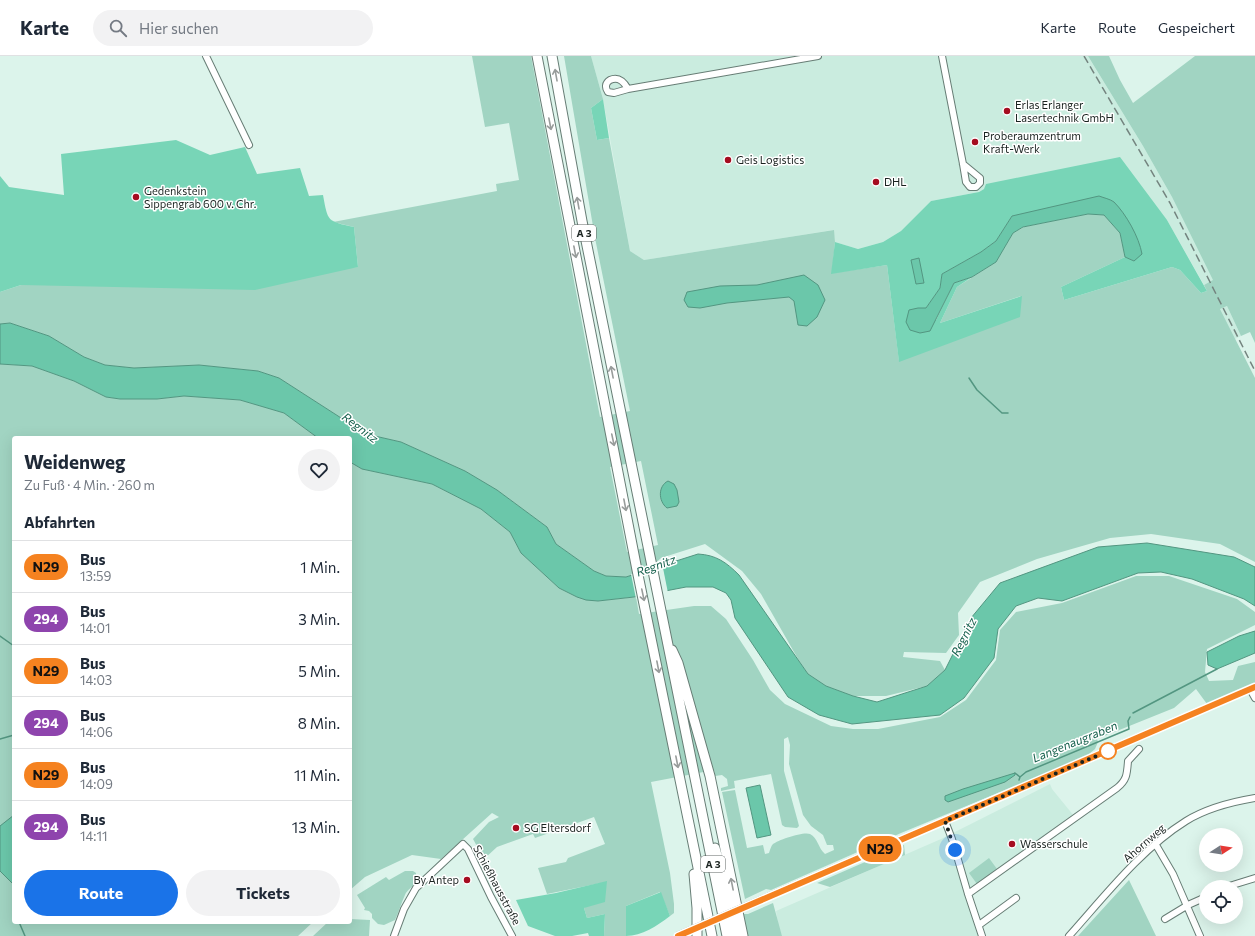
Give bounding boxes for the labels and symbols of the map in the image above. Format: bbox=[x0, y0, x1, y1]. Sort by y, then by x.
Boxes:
one-way arrow bbox=[552, 69, 560, 82]
place label: Erlas Erlanger Lasertechnik GmbH bbox=[1015, 98, 1114, 124]
marker: Erlas Erlanger Lasertechnik GmbH bbox=[1002, 106, 1012, 116]
one-way arrow bbox=[547, 117, 555, 130]
place label: Proberaumzentrum Kraft-Werk bbox=[983, 129, 1081, 155]
marker: Proberaumzentrum Kraft-Werk bbox=[970, 137, 980, 147]
place label: Geis Logistics bbox=[736, 153, 804, 166]
marker: Geis Logistics bbox=[723, 155, 733, 165]
place label: DHL bbox=[884, 175, 907, 188]
marker: DHL bbox=[871, 177, 881, 187]
place label: Gedenkstein Sippengrab 600 v. Chr. bbox=[144, 184, 257, 210]
marker: Gedenkstein Sippengrab 600 v. Chr. bbox=[131, 192, 141, 202]
one-way arrow bbox=[574, 197, 582, 210]
road number: A 3 bbox=[572, 225, 596, 241]
one-way arrow bbox=[572, 245, 580, 258]
one-way arrow bbox=[607, 366, 615, 379]
water label: Regnitz bbox=[340, 409, 381, 445]
one-way arrow bbox=[609, 433, 617, 446]
one-way arrow bbox=[622, 498, 630, 511]
water label: Regnitz bbox=[634, 551, 678, 579]
one-way arrow bbox=[639, 588, 647, 601]
water label: Regnitz bbox=[947, 615, 979, 658]
one-way arrow bbox=[654, 660, 662, 673]
water label: Langenaugraben bbox=[1030, 718, 1119, 764]
unlabelled marker bbox=[1099, 742, 1117, 760]
one-way arrow bbox=[673, 756, 681, 769]
place label: SG Eltersdorf bbox=[524, 821, 592, 834]
street label: Ahornweg bbox=[1120, 821, 1167, 864]
marker: SG Eltersdorf bbox=[511, 823, 521, 833]
north arrow bbox=[1199, 828, 1243, 872]
line badge: N29 bbox=[857, 836, 903, 862]
place label: Wasserschule bbox=[1020, 837, 1088, 850]
marker: Wasserschule bbox=[1007, 839, 1017, 849]
your location bbox=[945, 840, 965, 860]
street label: Schießhausstraße bbox=[471, 843, 524, 927]
road number: A 3 bbox=[701, 856, 725, 872]
place label: By Antep bbox=[414, 873, 459, 886]
marker: By Antep bbox=[462, 875, 472, 885]
one-way arrow bbox=[728, 878, 736, 891]

